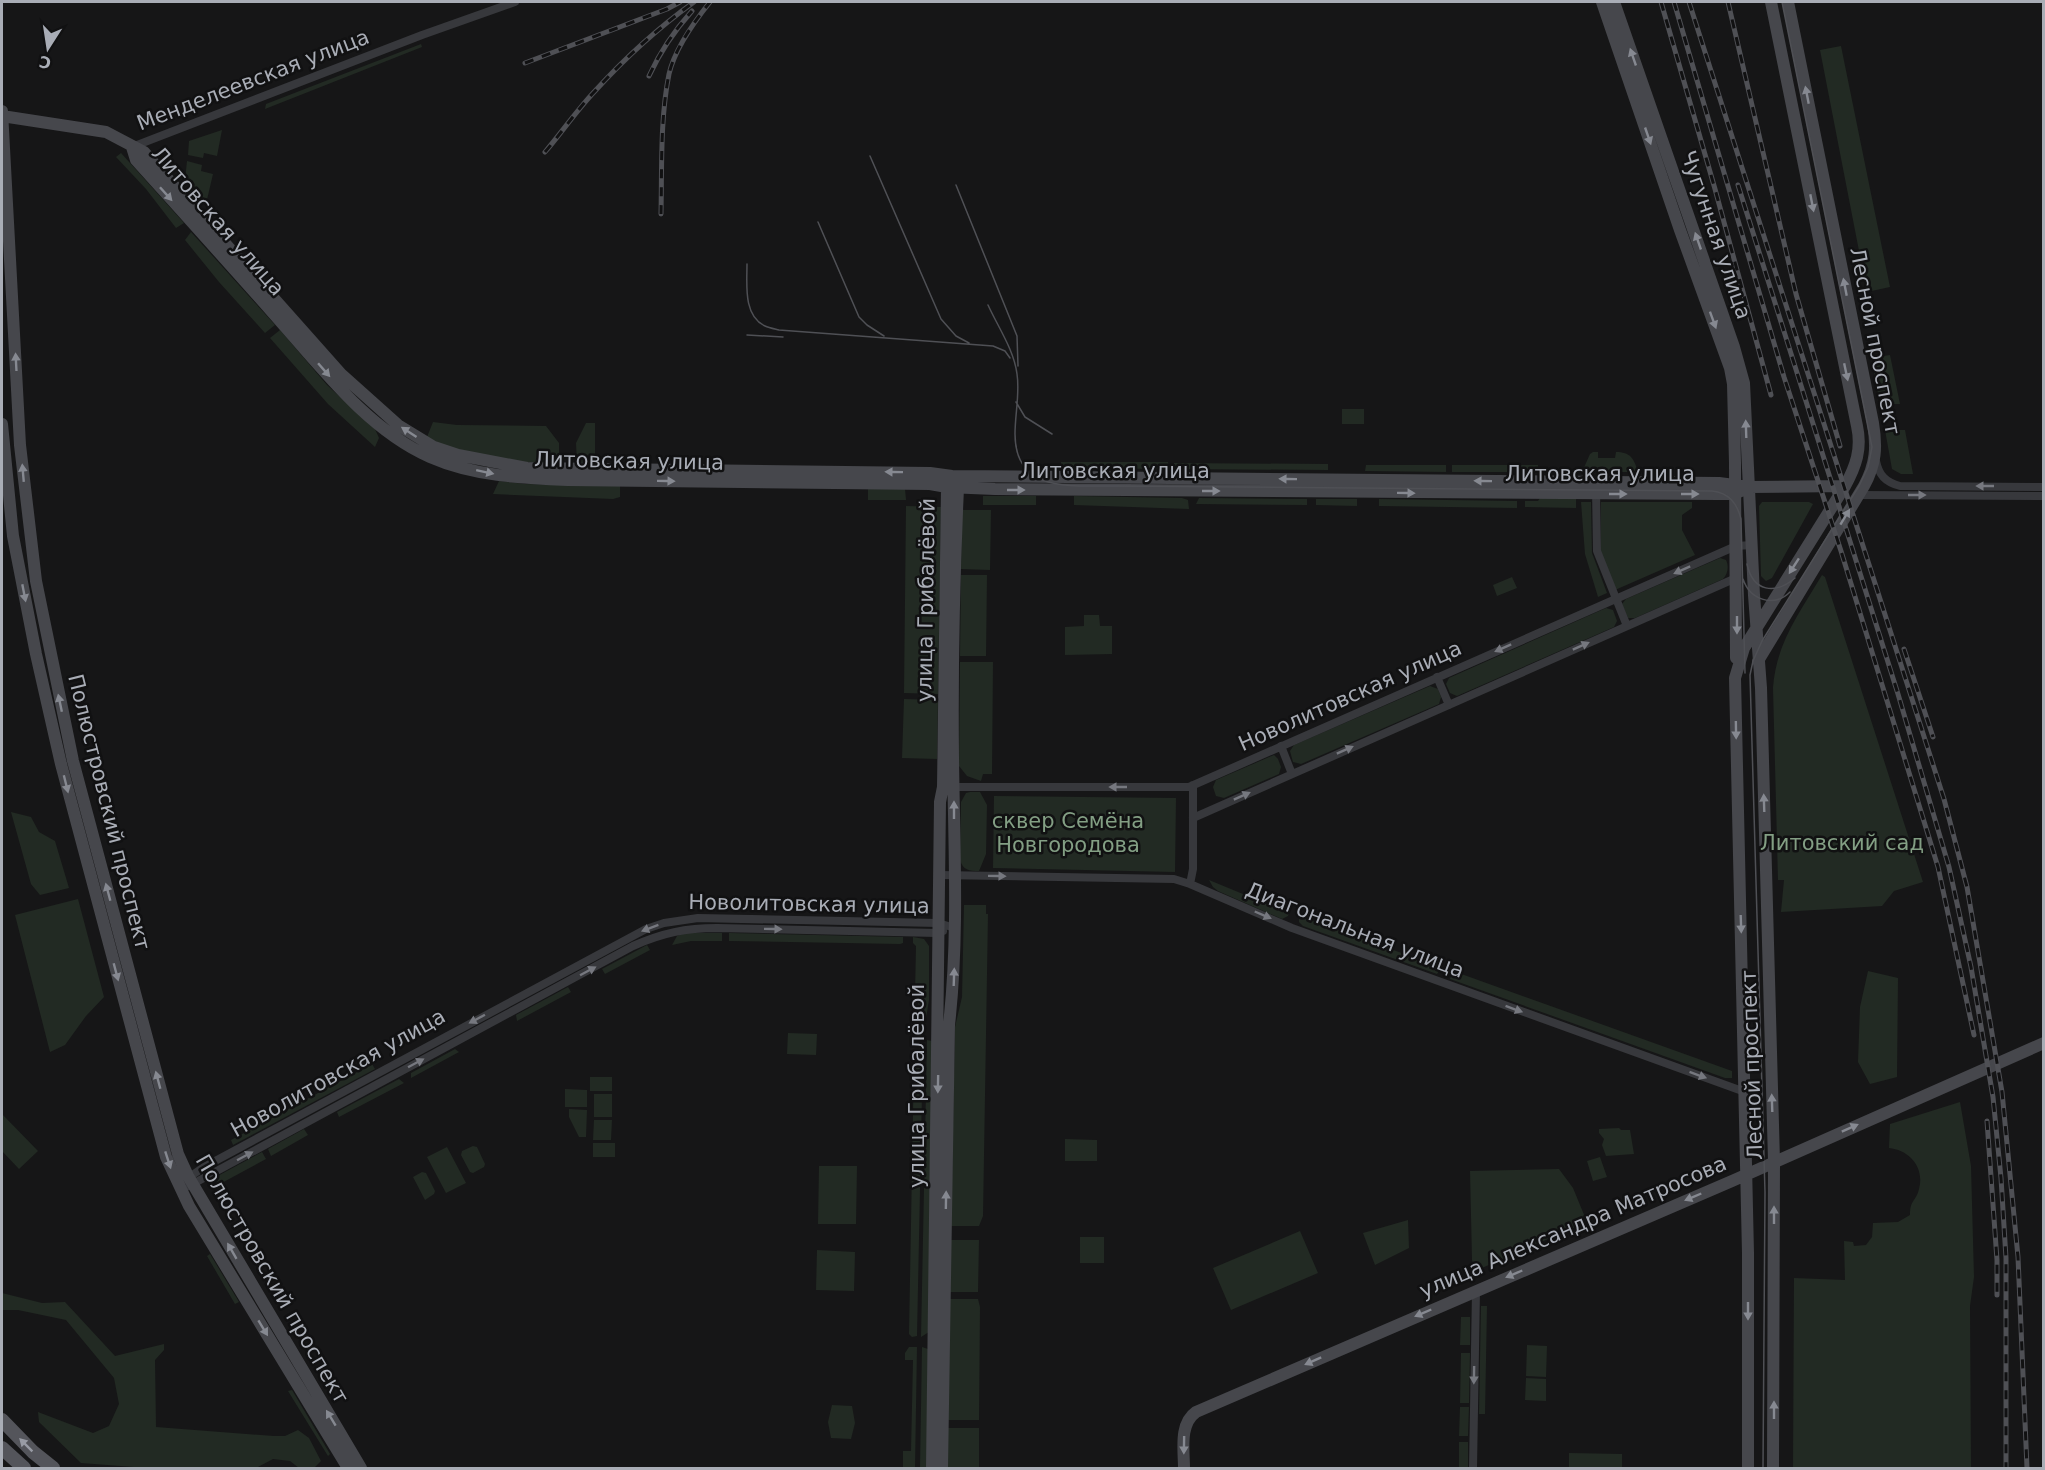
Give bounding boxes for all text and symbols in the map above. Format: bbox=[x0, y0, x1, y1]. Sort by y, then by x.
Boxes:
north arrow bbox=[18, 18, 78, 78]
street label: Менделеевская улица bbox=[133, 25, 373, 135]
one-way arrow bbox=[1628, 48, 1638, 66]
text: С bbox=[37, 52, 53, 73]
one-way arrow bbox=[1802, 86, 1811, 105]
one-way arrow bbox=[1644, 127, 1654, 145]
street label: Литовская улица bbox=[147, 141, 289, 301]
street label: Чугунная улица bbox=[1676, 148, 1756, 322]
one-way arrow bbox=[159, 186, 173, 201]
one-way arrow bbox=[1808, 194, 1817, 213]
one-way arrow bbox=[1692, 232, 1702, 250]
street label: Лесной проспект bbox=[1845, 245, 1905, 437]
one-way arrow bbox=[1840, 277, 1849, 296]
one-way arrow bbox=[1709, 311, 1719, 329]
one-way arrow bbox=[12, 352, 21, 371]
one-way arrow bbox=[317, 362, 330, 377]
one-way arrow bbox=[1842, 363, 1851, 382]
one-way arrow bbox=[1742, 419, 1751, 438]
one-way arrow bbox=[401, 427, 417, 438]
street label: Литовская улица bbox=[534, 447, 724, 475]
street label: Литовская улица bbox=[1020, 459, 1210, 483]
street label: Литовская улица bbox=[1505, 462, 1695, 486]
one-way arrow bbox=[18, 463, 28, 482]
one-way arrow bbox=[885, 467, 904, 477]
one-way arrow bbox=[476, 468, 494, 478]
one-way arrow bbox=[1279, 474, 1298, 484]
one-way arrow bbox=[657, 476, 676, 486]
one-way arrow bbox=[1474, 476, 1493, 486]
one-way arrow bbox=[1976, 481, 1995, 491]
one-way arrow bbox=[1007, 485, 1026, 494]
one-way arrow bbox=[1202, 486, 1221, 496]
one-way arrow bbox=[1397, 488, 1416, 498]
one-way arrow bbox=[1609, 489, 1628, 499]
one-way arrow bbox=[1681, 489, 1700, 499]
one-way arrow bbox=[1908, 490, 1927, 500]
street label: улица Грибалёвой bbox=[912, 498, 940, 702]
one-way arrow bbox=[1840, 509, 1851, 525]
one-way arrow bbox=[1789, 558, 1800, 574]
one-way arrow bbox=[1673, 566, 1691, 575]
one-way arrow bbox=[20, 584, 29, 603]
one-way arrow bbox=[1732, 615, 1741, 634]
street label: Новолитовская улица bbox=[1235, 636, 1465, 756]
one-way arrow bbox=[1573, 642, 1590, 651]
one-way arrow bbox=[1494, 643, 1512, 653]
street label: Полюстровский проспект bbox=[63, 672, 155, 952]
one-way arrow bbox=[55, 693, 64, 712]
one-way arrow bbox=[1731, 720, 1740, 739]
one-way arrow bbox=[1337, 745, 1355, 755]
one-way arrow bbox=[61, 774, 71, 793]
one-way arrow bbox=[1108, 783, 1127, 792]
one-way arrow bbox=[1234, 791, 1252, 801]
one-way arrow bbox=[1759, 793, 1769, 812]
one-way arrow bbox=[949, 800, 959, 819]
park label: сквер Семёна Новгородова bbox=[992, 809, 1144, 857]
park label: Литовский сад bbox=[1760, 831, 1924, 855]
one-way arrow bbox=[988, 871, 1007, 881]
street label: Диагональная улица bbox=[1243, 877, 1467, 983]
one-way arrow bbox=[103, 883, 112, 901]
street label: Новолитовская улица bbox=[688, 890, 930, 918]
one-way arrow bbox=[1255, 910, 1273, 920]
one-way arrow bbox=[1736, 915, 1745, 934]
one-way arrow bbox=[640, 923, 658, 933]
one-way arrow bbox=[764, 924, 783, 934]
one-way arrow bbox=[111, 963, 121, 981]
one-way arrow bbox=[579, 966, 596, 976]
one-way arrow bbox=[950, 967, 959, 986]
street label: Лесной проспект bbox=[1737, 970, 1767, 1160]
street label: улица Грибалёвой bbox=[905, 984, 929, 1188]
street label: Новолитовская улица bbox=[227, 1004, 449, 1142]
one-way arrow bbox=[1505, 1004, 1523, 1014]
one-way arrow bbox=[468, 1014, 485, 1024]
one-way arrow bbox=[408, 1058, 425, 1068]
one-way arrow bbox=[1689, 1070, 1707, 1080]
one-way arrow bbox=[153, 1071, 162, 1089]
one-way arrow bbox=[933, 1074, 942, 1093]
one-way arrow bbox=[1768, 1093, 1777, 1112]
one-way arrow bbox=[1841, 1122, 1859, 1132]
street label: Полюстровский проспект bbox=[191, 1150, 353, 1408]
one-way arrow bbox=[163, 1151, 173, 1169]
one-way arrow bbox=[236, 1151, 253, 1161]
street label: улица Александра Матросова bbox=[1416, 1151, 1730, 1303]
one-way arrow bbox=[942, 1191, 951, 1210]
one-way arrow bbox=[1684, 1193, 1702, 1202]
one-way arrow bbox=[1769, 1206, 1779, 1225]
one-way arrow bbox=[227, 1242, 237, 1259]
one-way arrow bbox=[1505, 1269, 1522, 1278]
one-way arrow bbox=[1743, 1302, 1753, 1321]
one-way arrow bbox=[1413, 1308, 1431, 1318]
one-way arrow bbox=[258, 1320, 269, 1336]
one-way arrow bbox=[1304, 1356, 1322, 1366]
one-way arrow bbox=[1470, 1365, 1479, 1384]
one-way arrow bbox=[1769, 1401, 1779, 1420]
one-way arrow bbox=[326, 1410, 337, 1426]
one-way arrow bbox=[1179, 1435, 1189, 1454]
one-way arrow bbox=[19, 1438, 34, 1452]

